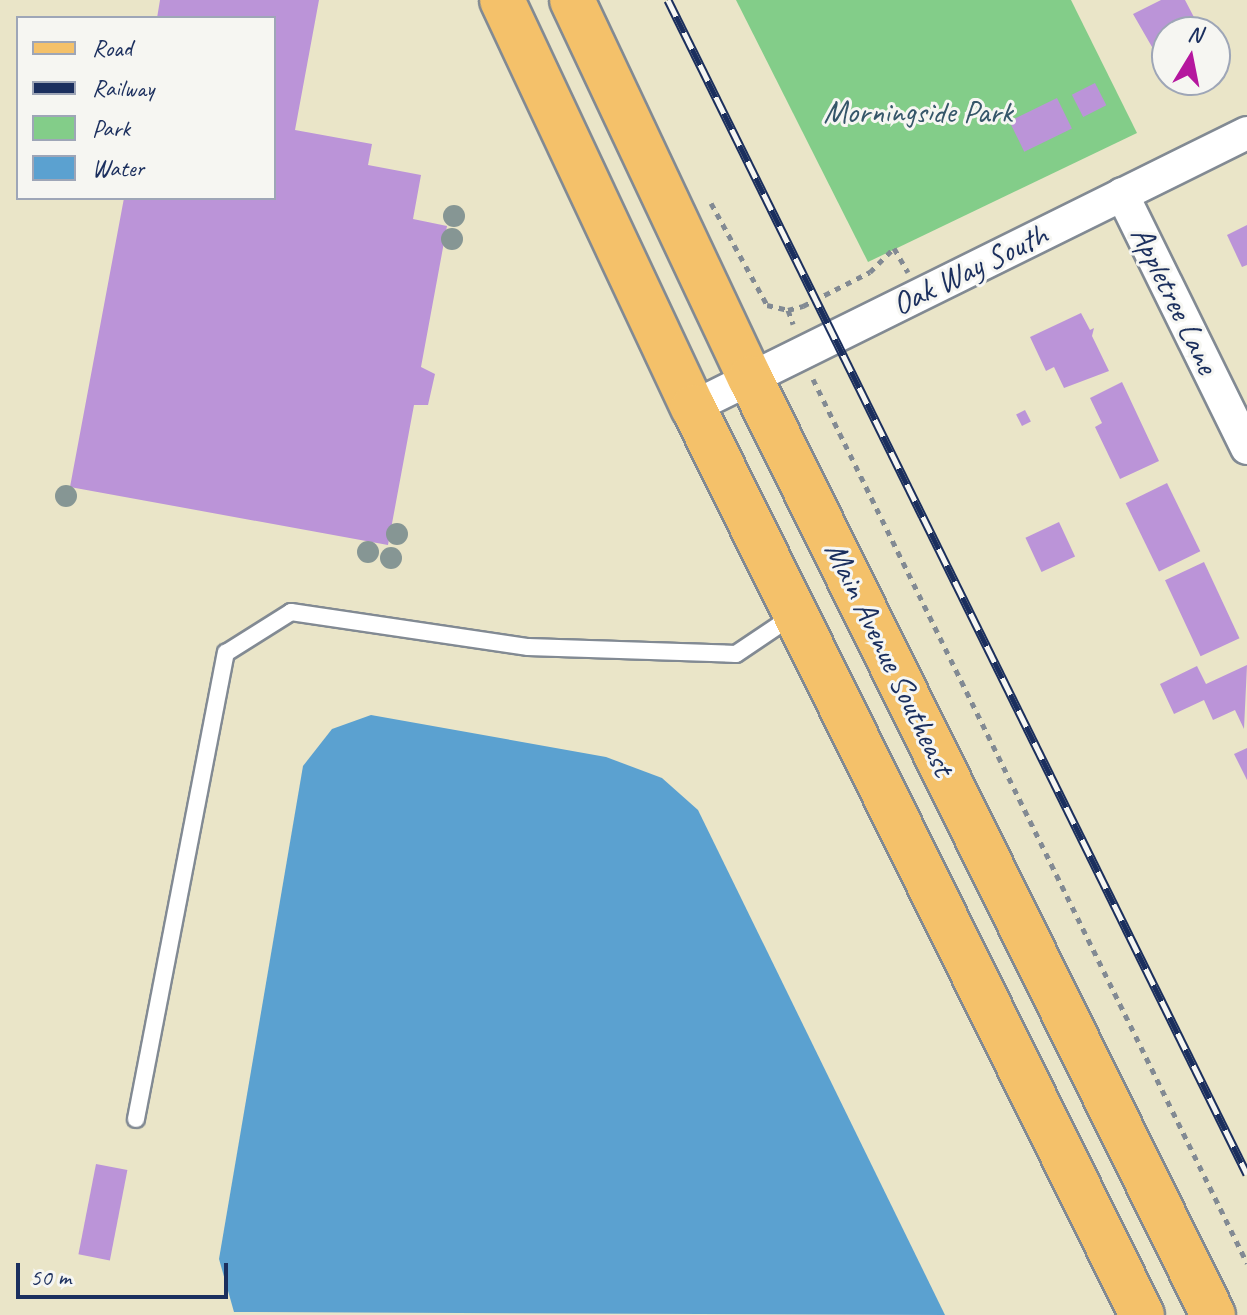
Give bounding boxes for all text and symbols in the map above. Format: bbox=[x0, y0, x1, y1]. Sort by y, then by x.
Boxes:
legend bbox=[16, 16, 276, 200]
north arrow bbox=[1151, 16, 1231, 96]
text: N bbox=[1186, 19, 1204, 49]
text: Road bbox=[92, 33, 132, 63]
text: Railway bbox=[92, 73, 154, 103]
park label: Morningside Park bbox=[823, 93, 1013, 131]
text: Park bbox=[92, 113, 130, 143]
text: Water bbox=[92, 153, 144, 183]
street label: Oak Way South bbox=[886, 216, 1054, 324]
street label: Appletree Lane bbox=[1122, 220, 1226, 380]
street label: Main Avenue Southeast bbox=[816, 536, 962, 782]
scale bar bbox=[20, 1247, 232, 1297]
text: 50 m bbox=[30, 1262, 71, 1292]

